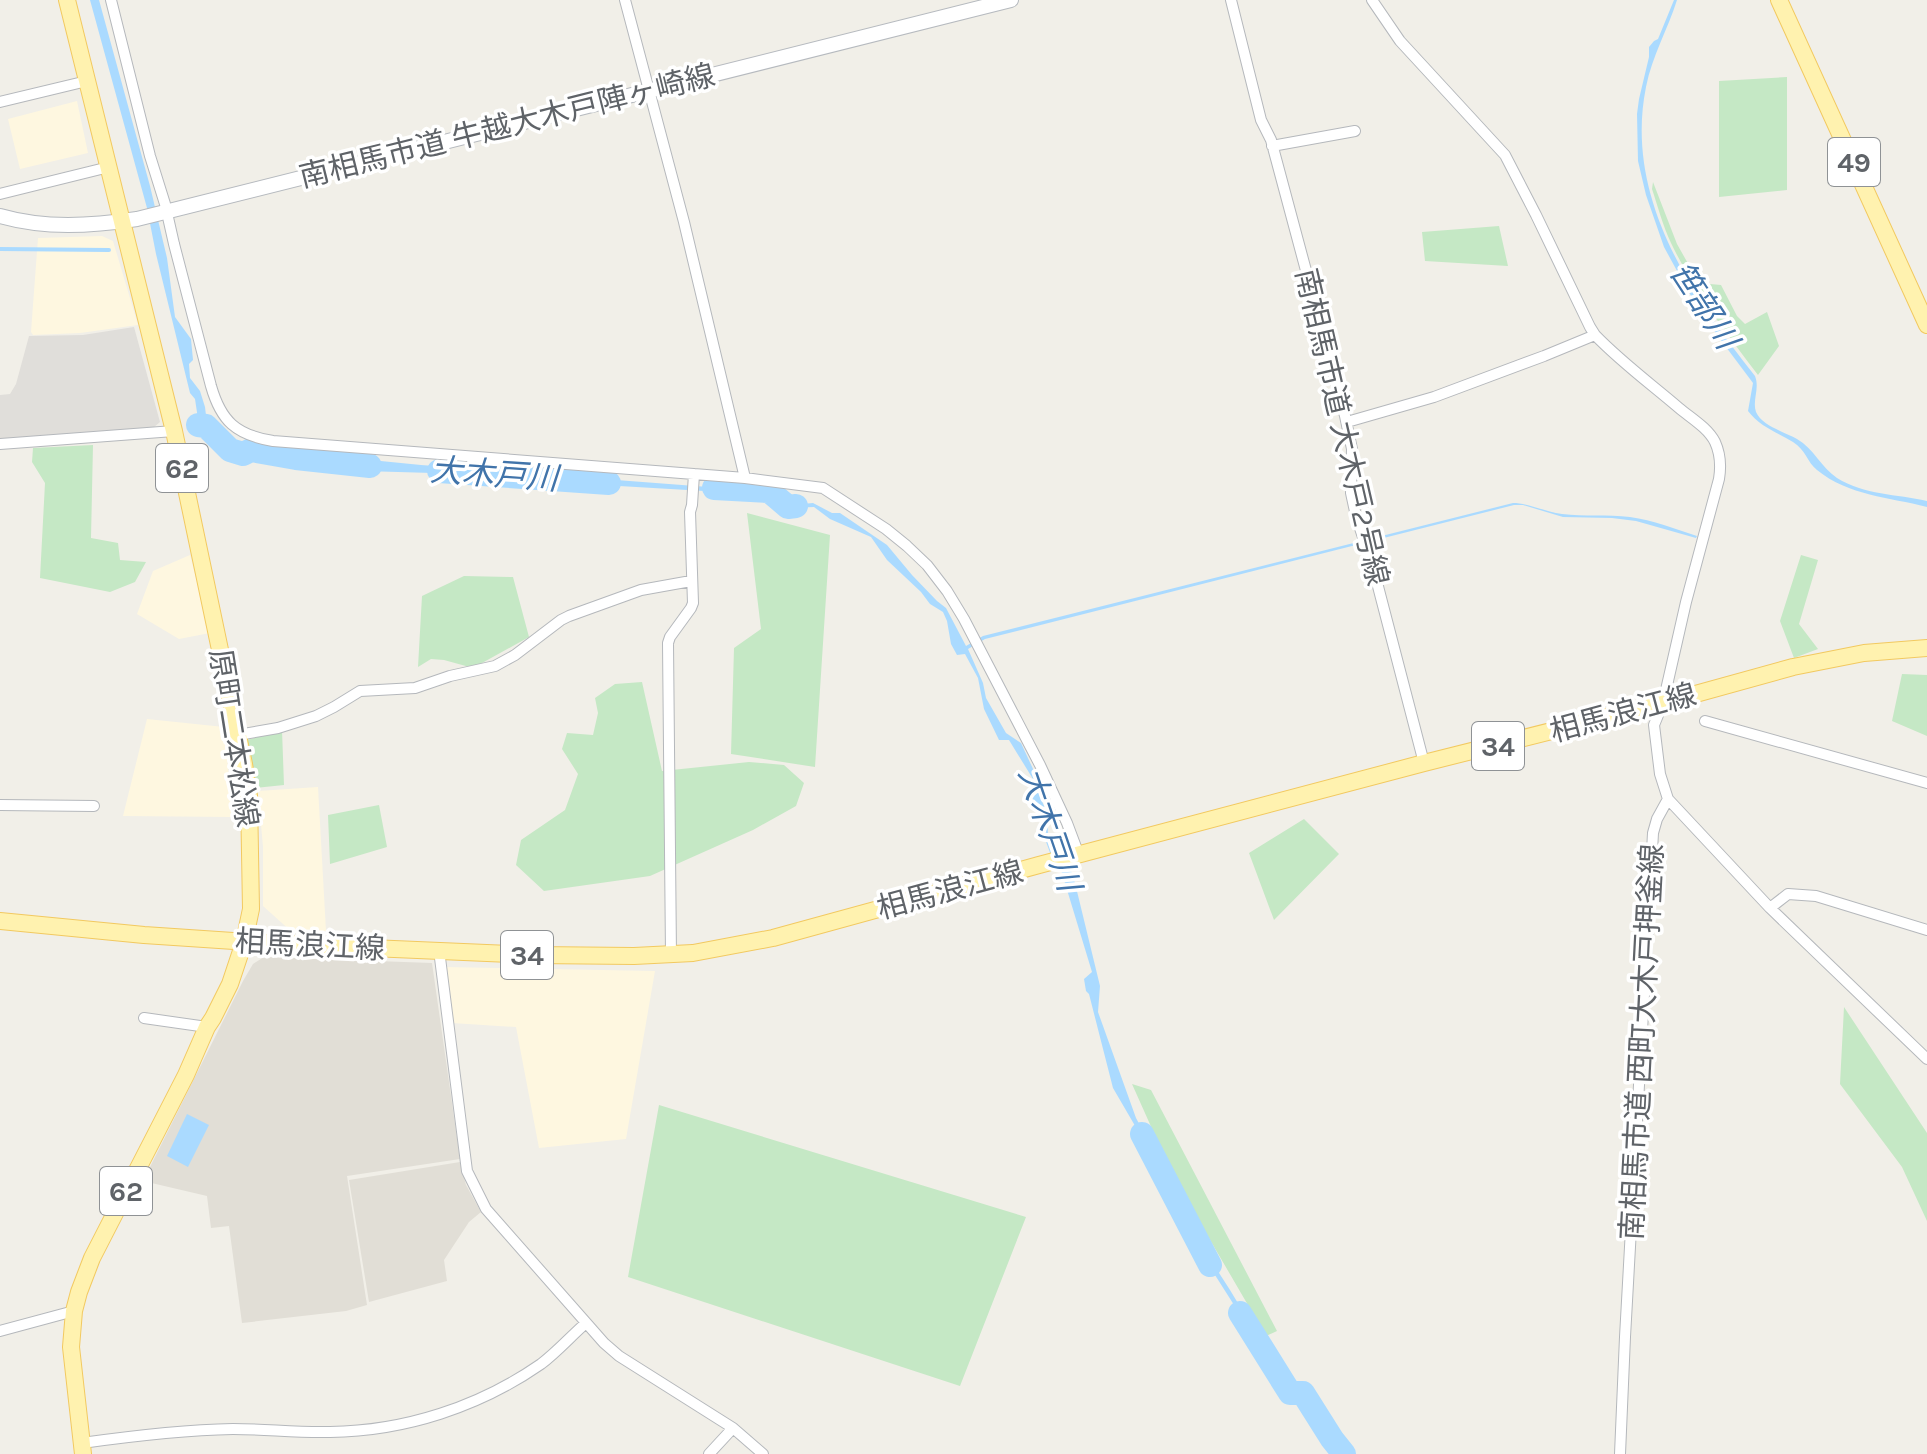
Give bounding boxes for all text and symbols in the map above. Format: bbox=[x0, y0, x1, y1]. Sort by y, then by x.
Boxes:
street label: 南相馬市道 牛越大木戸陣ヶ崎線 bbox=[295, 57, 719, 195]
road number: 49 bbox=[1828, 138, 1880, 186]
water label: 笹部川 bbox=[1662, 255, 1747, 358]
street label: 南相馬市道 大木戸2号線 bbox=[1288, 265, 1396, 589]
road number: 62 bbox=[156, 444, 208, 492]
water label: 大木戸川 bbox=[429, 452, 562, 498]
street label: 原町二本松線 bbox=[202, 646, 266, 830]
street label: 相馬浪江線 bbox=[1546, 676, 1700, 750]
road number: 34 bbox=[1472, 722, 1524, 770]
water label: 大木戸川 bbox=[1011, 763, 1089, 899]
street label: 南相馬市道 西町大木戸押釜線 bbox=[1614, 843, 1670, 1241]
street label: 相馬浪江線 bbox=[873, 853, 1027, 927]
street label: 相馬浪江線 bbox=[234, 923, 386, 967]
road number: 34 bbox=[501, 931, 553, 979]
road number: 62 bbox=[100, 1167, 152, 1215]

